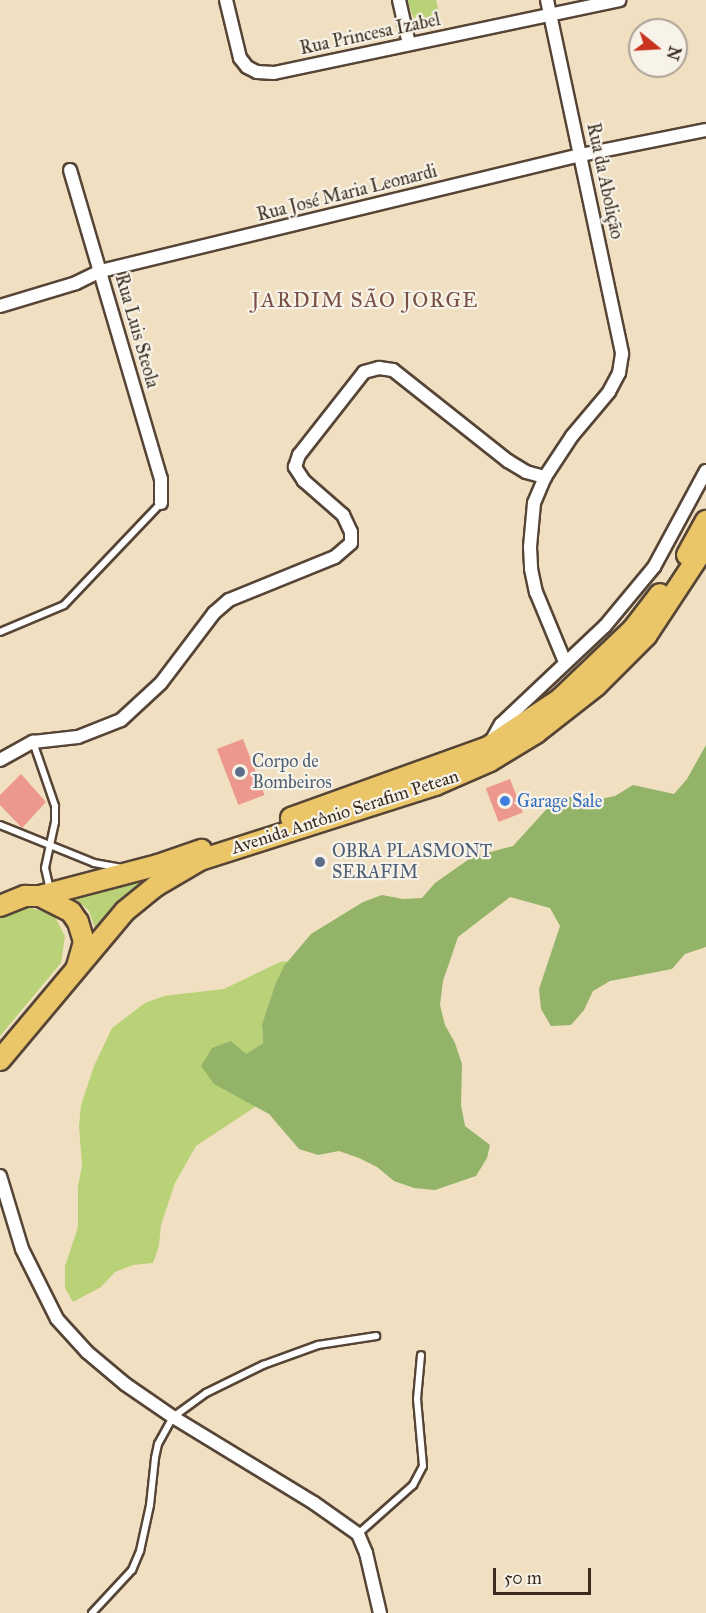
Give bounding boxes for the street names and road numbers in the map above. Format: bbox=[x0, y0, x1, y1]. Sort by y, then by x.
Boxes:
street label: Rua Princesa Izabel bbox=[298, 9, 442, 59]
street label: Rua da Abolição bbox=[582, 121, 628, 241]
street label: Rua José Maria Leonardi bbox=[255, 160, 439, 226]
street label: Rua Luis Steola bbox=[110, 271, 164, 391]
street label: Avenida Antônio Serafim Petean bbox=[229, 765, 461, 859]

